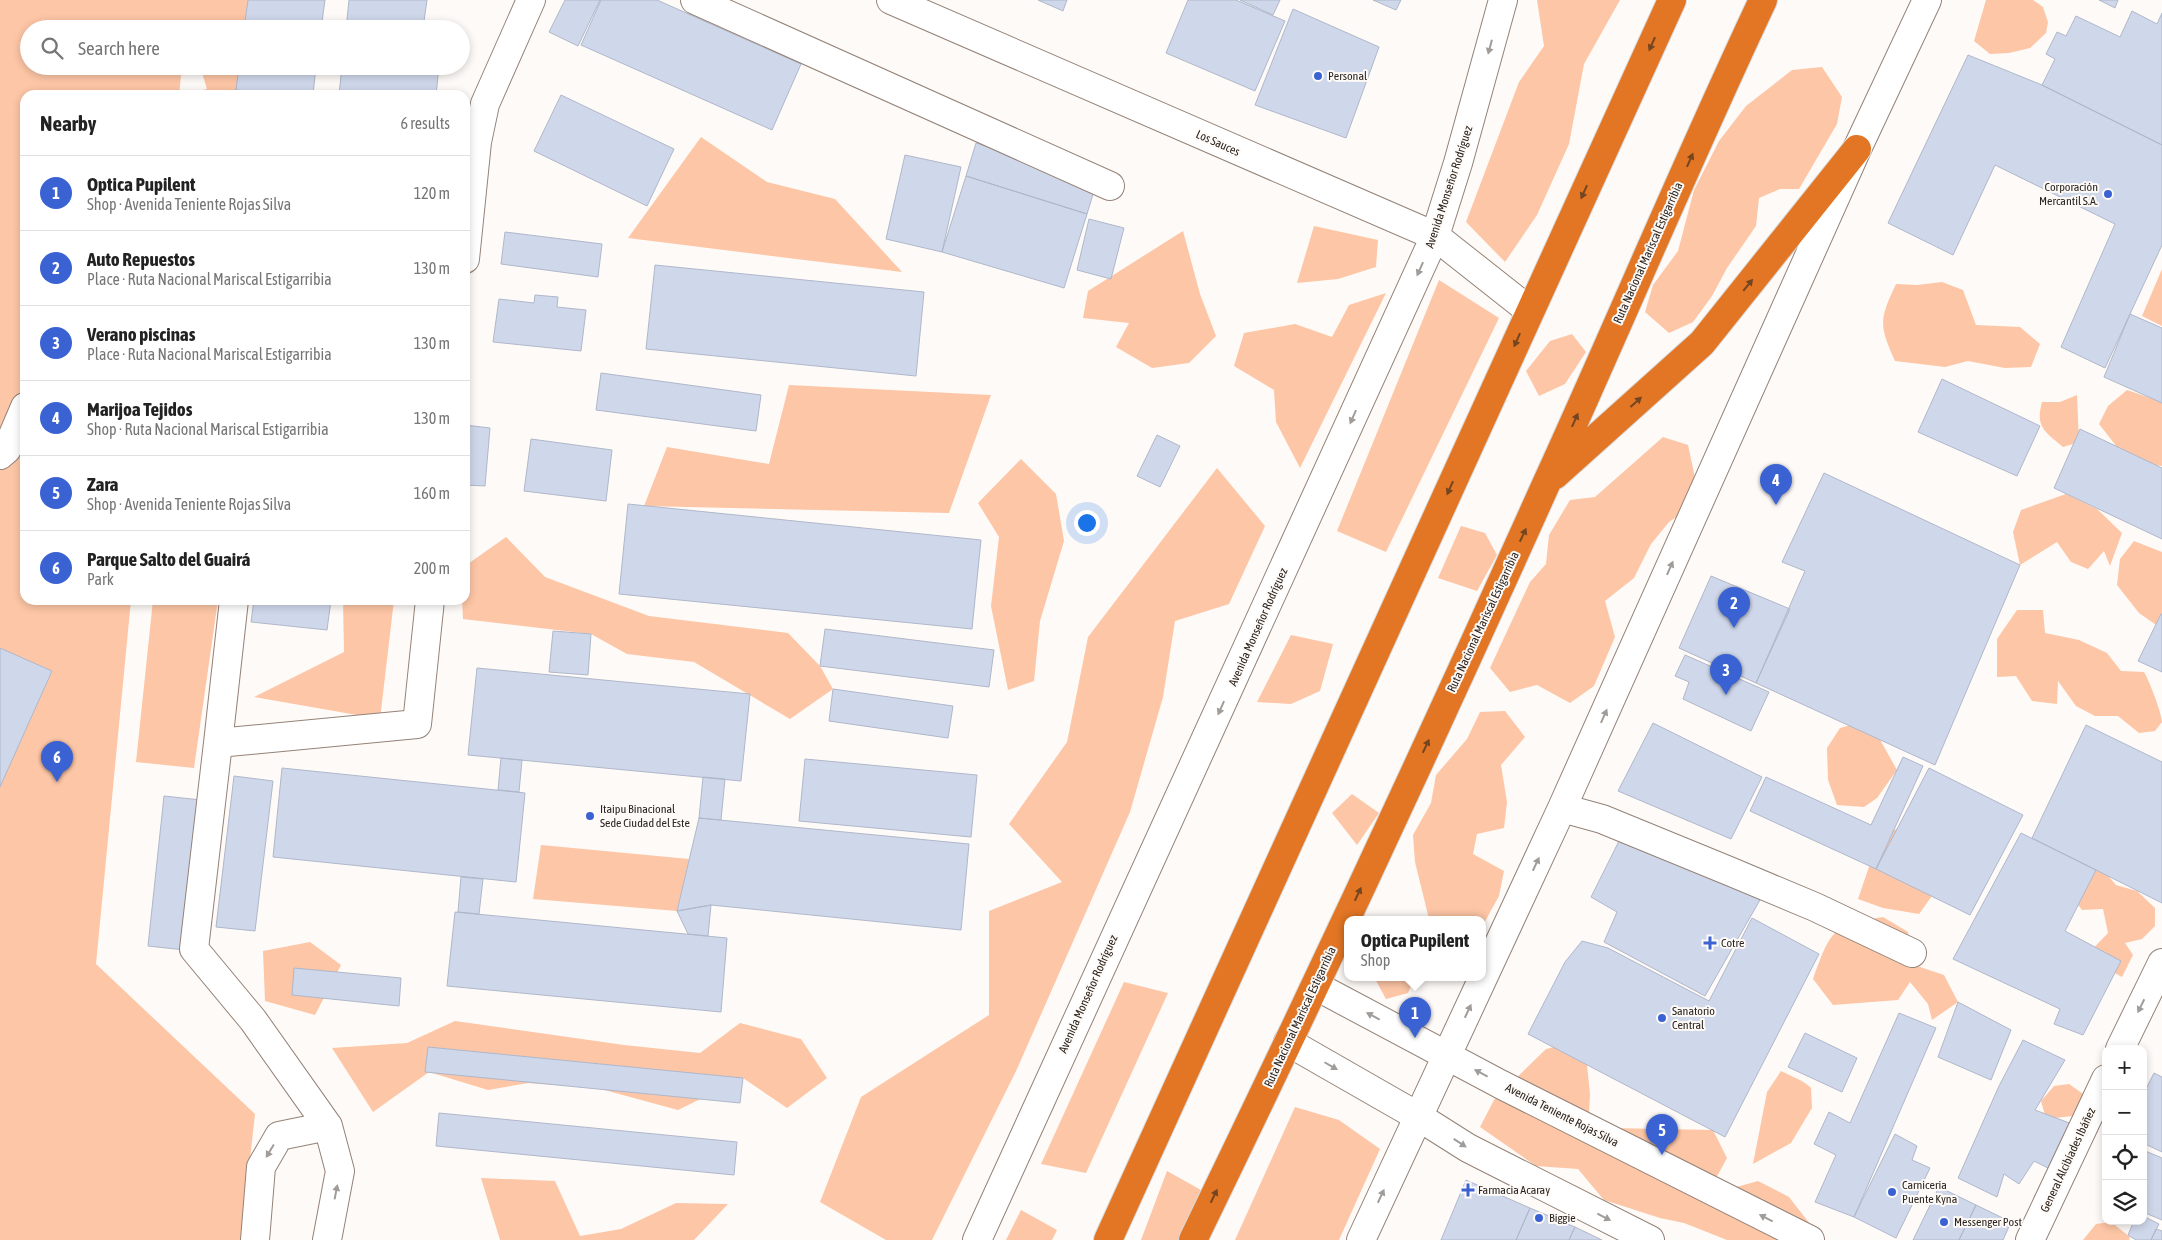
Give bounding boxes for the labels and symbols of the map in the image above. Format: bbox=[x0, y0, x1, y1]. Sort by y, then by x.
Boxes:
one-way arrow bbox=[1647, 37, 1655, 51]
one-way arrow bbox=[1485, 40, 1493, 55]
place label: Personal bbox=[1328, 69, 1368, 83]
marker: Personal bbox=[1312, 70, 1324, 82]
street label: Avenida Monseñor Rodríguez bbox=[1423, 123, 1476, 250]
street label: Los Sauces bbox=[1194, 127, 1242, 159]
one-way arrow bbox=[1686, 153, 1694, 167]
street label: Ruta Nacional Mariscal Estigarribia bbox=[1610, 180, 1686, 326]
place label: Corporación Mercantil S.A. bbox=[2039, 180, 2098, 208]
one-way arrow bbox=[1580, 185, 1588, 199]
marker: Corporación Mercantil S.A. bbox=[2102, 188, 2114, 200]
one-way arrow bbox=[1416, 261, 1425, 276]
one-way arrow bbox=[1743, 279, 1754, 292]
one-way arrow bbox=[1513, 333, 1521, 347]
one-way arrow bbox=[1630, 396, 1642, 408]
one-way arrow bbox=[1349, 410, 1357, 424]
one-way arrow bbox=[1571, 413, 1579, 427]
pin: 4 bbox=[1760, 464, 1792, 505]
one-way arrow bbox=[1445, 481, 1453, 495]
your location bbox=[1074, 510, 1100, 536]
one-way arrow bbox=[1519, 528, 1527, 542]
street label: Ruta Nacional Mariscal Estigarribia bbox=[1444, 550, 1522, 694]
one-way arrow bbox=[1667, 561, 1675, 575]
street label: Avenida Monseñor Rodríguez bbox=[1226, 565, 1291, 688]
pin: 2 bbox=[1718, 587, 1750, 628]
pin: 3 bbox=[1710, 654, 1742, 695]
one-way arrow bbox=[1217, 701, 1225, 715]
one-way arrow bbox=[1600, 709, 1608, 723]
one-way arrow bbox=[1422, 739, 1430, 753]
pin: 6 bbox=[41, 741, 73, 782]
place label: Itaipu Binacional Sede Ciudad del Este bbox=[600, 802, 690, 830]
marker: Itaipu Binacional Sede Ciudad del Este bbox=[584, 810, 596, 822]
one-way arrow bbox=[1533, 857, 1541, 871]
one-way arrow bbox=[1354, 887, 1362, 901]
street label: Avenida Monseñor Rodríguez bbox=[1056, 932, 1121, 1055]
marker: Cotre bbox=[1703, 936, 1717, 950]
place label: Cotre bbox=[1721, 936, 1744, 950]
street label: Ruta Nacional Mariscal Estigarribia bbox=[1261, 945, 1339, 1089]
pin: 1 bbox=[1399, 997, 1431, 1038]
one-way arrow bbox=[2137, 999, 2145, 1013]
one-way arrow bbox=[1464, 1004, 1473, 1019]
place label: Sanatorio Central bbox=[1672, 1004, 1715, 1032]
one-way arrow bbox=[1366, 1012, 1381, 1020]
marker: Sanatorio Central bbox=[1656, 1012, 1668, 1024]
one-way arrow bbox=[1323, 1062, 1338, 1070]
one-way arrow bbox=[1474, 1069, 1488, 1078]
street label: Avenida Teniente Rojas Silva bbox=[1503, 1080, 1621, 1150]
street label: General Alcibíades Ibáñez bbox=[2038, 1105, 2099, 1215]
pin: 5 bbox=[1646, 1114, 1678, 1155]
one-way arrow bbox=[1453, 1138, 1466, 1148]
one-way arrow bbox=[266, 1144, 275, 1157]
place label: Carniceria Puente Kyna bbox=[1902, 1178, 1957, 1206]
place label: Farmacia Acaray bbox=[1478, 1183, 1550, 1197]
one-way arrow bbox=[332, 1184, 340, 1200]
marker: Farmacia Acaray bbox=[1462, 1184, 1474, 1196]
marker: Carniceria Puente Kyna bbox=[1886, 1186, 1898, 1198]
one-way arrow bbox=[1211, 1189, 1219, 1203]
one-way arrow bbox=[1378, 1189, 1386, 1203]
place label: Biggie bbox=[1549, 1211, 1576, 1225]
marker: Biggie bbox=[1533, 1212, 1545, 1224]
one-way arrow bbox=[1597, 1213, 1612, 1221]
one-way arrow bbox=[1759, 1214, 1773, 1222]
place label: Messenger Post bbox=[1954, 1215, 2022, 1229]
marker: Messenger Post bbox=[1938, 1216, 1950, 1228]

